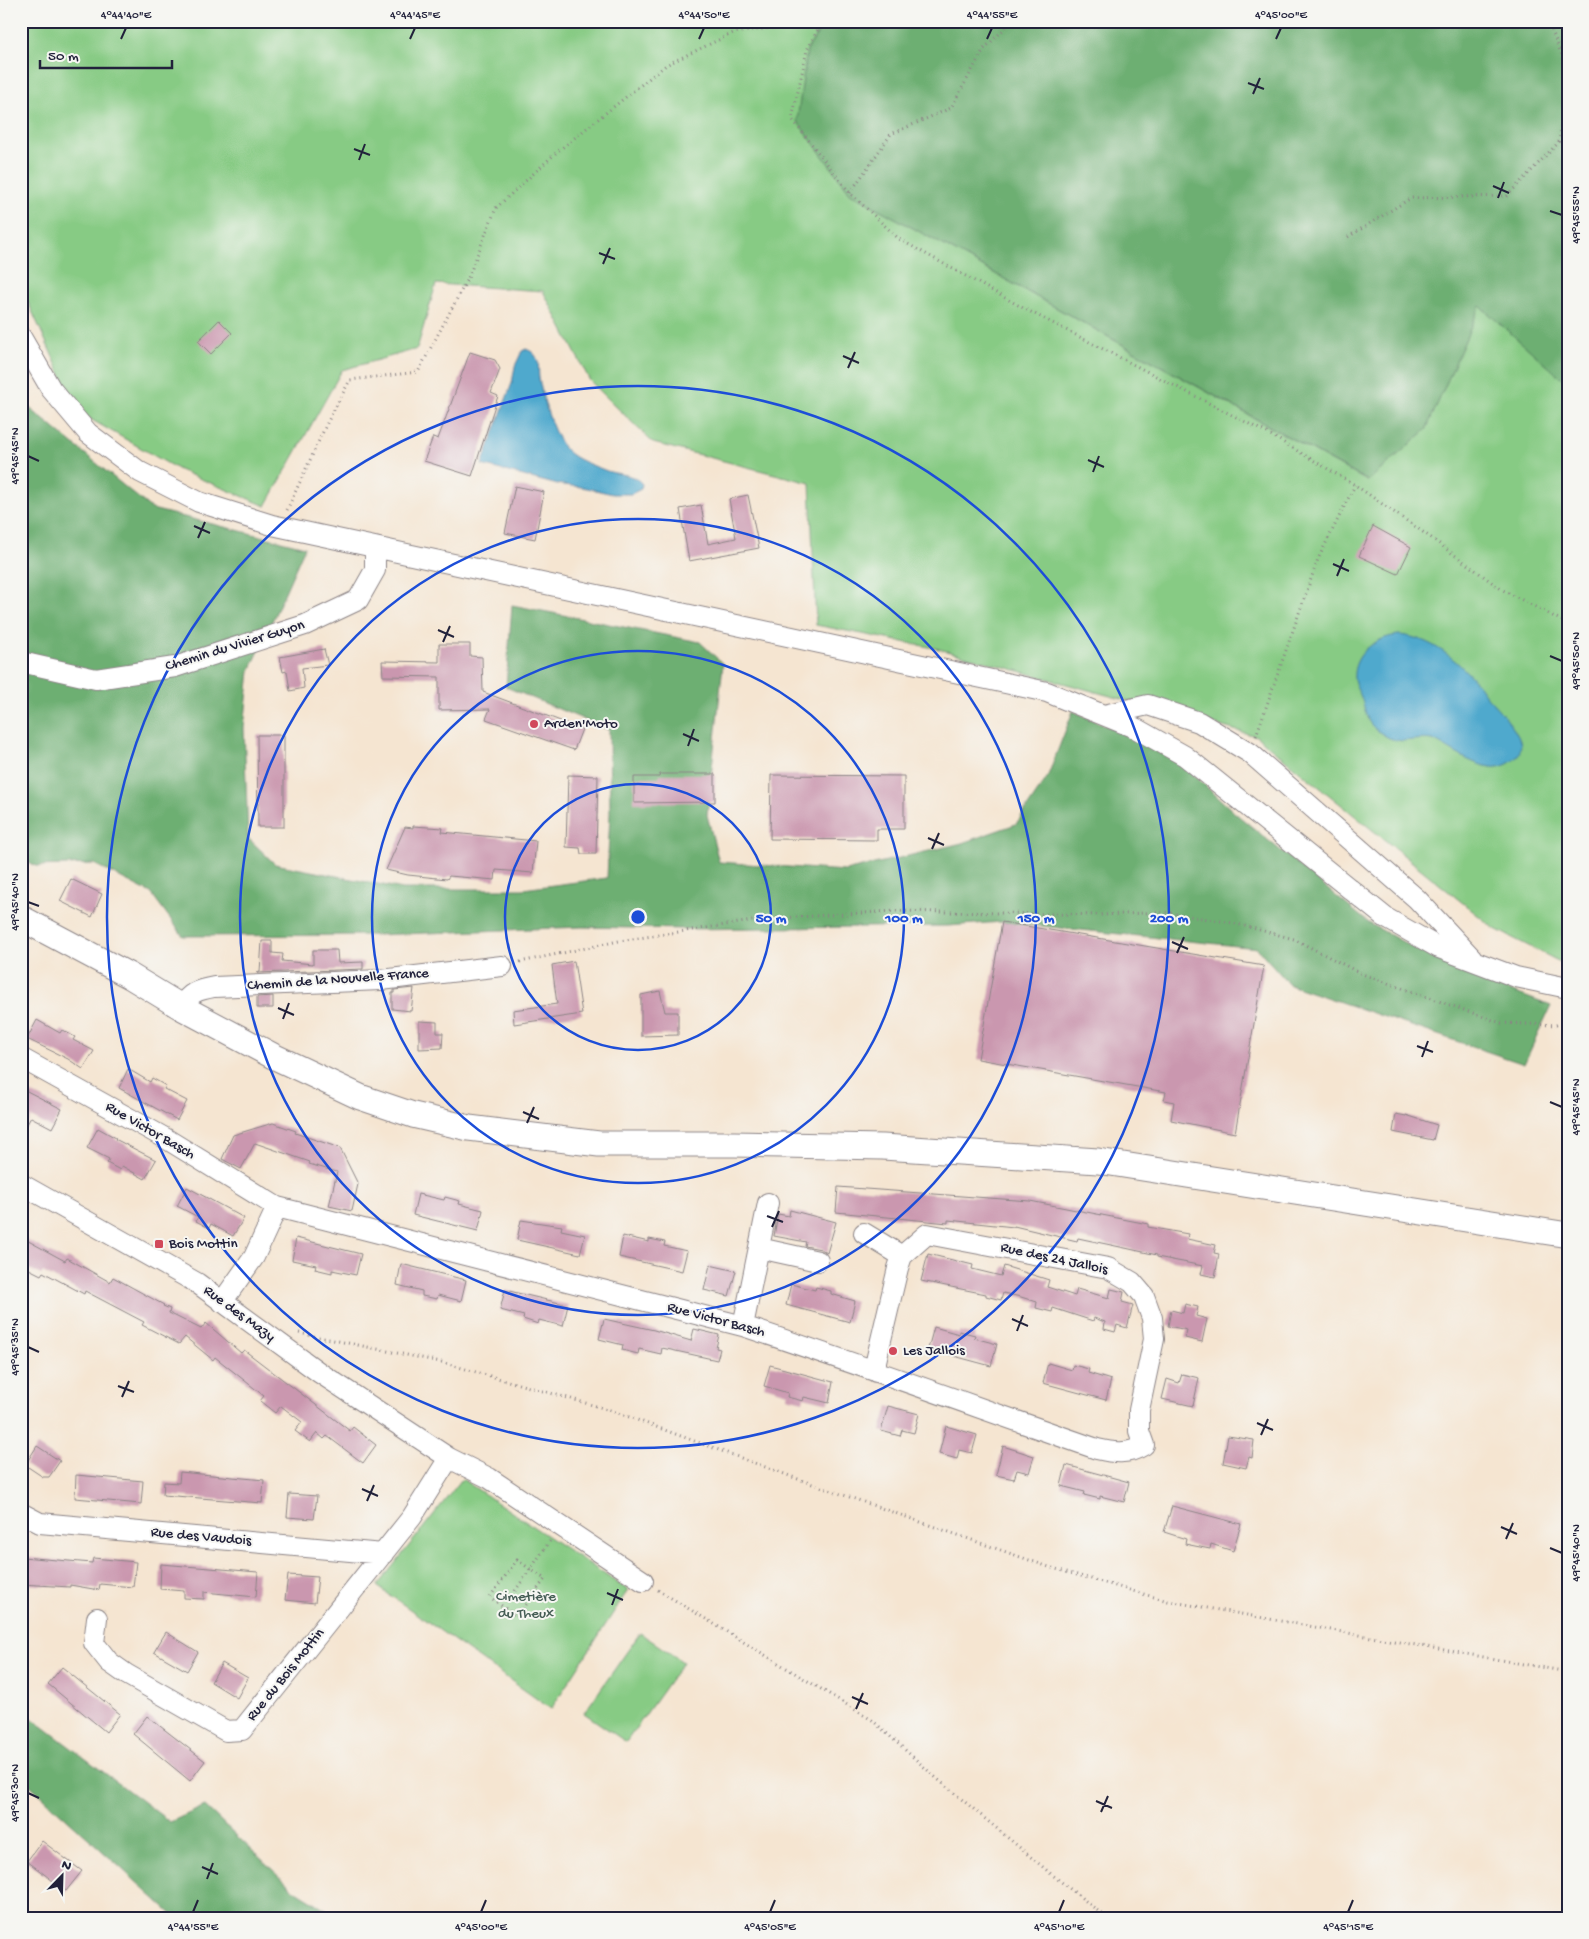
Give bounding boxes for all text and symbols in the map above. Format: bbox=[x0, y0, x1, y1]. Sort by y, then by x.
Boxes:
text: 4°44'40"E bbox=[101, 9, 152, 23]
text: 4°44'45"E bbox=[390, 9, 440, 23]
text: 4°44'50"E bbox=[678, 9, 730, 23]
text: 4°44'55"E bbox=[967, 9, 1018, 23]
text: 4°45'00"E bbox=[1255, 9, 1308, 23]
scale bar bbox=[40, 38, 172, 70]
text: 50 m bbox=[48, 48, 79, 66]
text: 49°45'55"N bbox=[1570, 186, 1584, 244]
text: 49°45'45"N bbox=[9, 427, 23, 484]
street label: Chemin du Vivier Guyon bbox=[163, 616, 307, 676]
text: 49°45'50"N bbox=[1570, 632, 1584, 690]
place label: Arden'Moto bbox=[544, 715, 618, 733]
marker: Arden'Moto bbox=[528, 718, 540, 730]
text: 49°45'40"N bbox=[9, 873, 23, 931]
centre of rings bbox=[629, 908, 647, 926]
text: 50 m bbox=[756, 910, 787, 928]
text: 100 m bbox=[884, 910, 923, 928]
text: 150 m bbox=[1017, 910, 1055, 928]
text: 200 m bbox=[1150, 910, 1189, 928]
street label: Chemin de la Nouvelle France bbox=[247, 965, 430, 995]
text: 49°45'45"N bbox=[1570, 1078, 1584, 1135]
street label: Rue Victor Basch bbox=[102, 1098, 198, 1164]
place label: Bois Mottin bbox=[168, 1235, 238, 1253]
marker: Bois Mottin bbox=[153, 1238, 165, 1250]
street label: Rue des 24 Jallois bbox=[999, 1239, 1110, 1279]
street label: Rue des Mazy bbox=[200, 1282, 279, 1346]
street label: Rue Victor Basch bbox=[665, 1298, 767, 1342]
text: 49°45'35"N bbox=[9, 1318, 23, 1376]
place label: Les Jallois bbox=[903, 1342, 965, 1360]
marker: Les Jallois bbox=[887, 1345, 899, 1357]
street label: Rue des Vaudois bbox=[150, 1524, 252, 1550]
text: 49°45'40"N bbox=[1570, 1524, 1584, 1582]
park label: Cimetière du Theux bbox=[496, 1588, 556, 1623]
street label: Rue du Bois Mottin bbox=[243, 1625, 329, 1725]
text: 49°45'30"N bbox=[9, 1764, 23, 1822]
north arrow bbox=[38, 1852, 88, 1902]
text: N bbox=[59, 1857, 74, 1876]
text: 4°44'55"E bbox=[168, 1921, 219, 1935]
text: 4°45'00"E bbox=[455, 1921, 508, 1935]
text: 4°45'05"E bbox=[744, 1921, 796, 1935]
text: 4°45'10"E bbox=[1034, 1921, 1085, 1935]
text: 4°45'15"E bbox=[1323, 1921, 1373, 1935]

